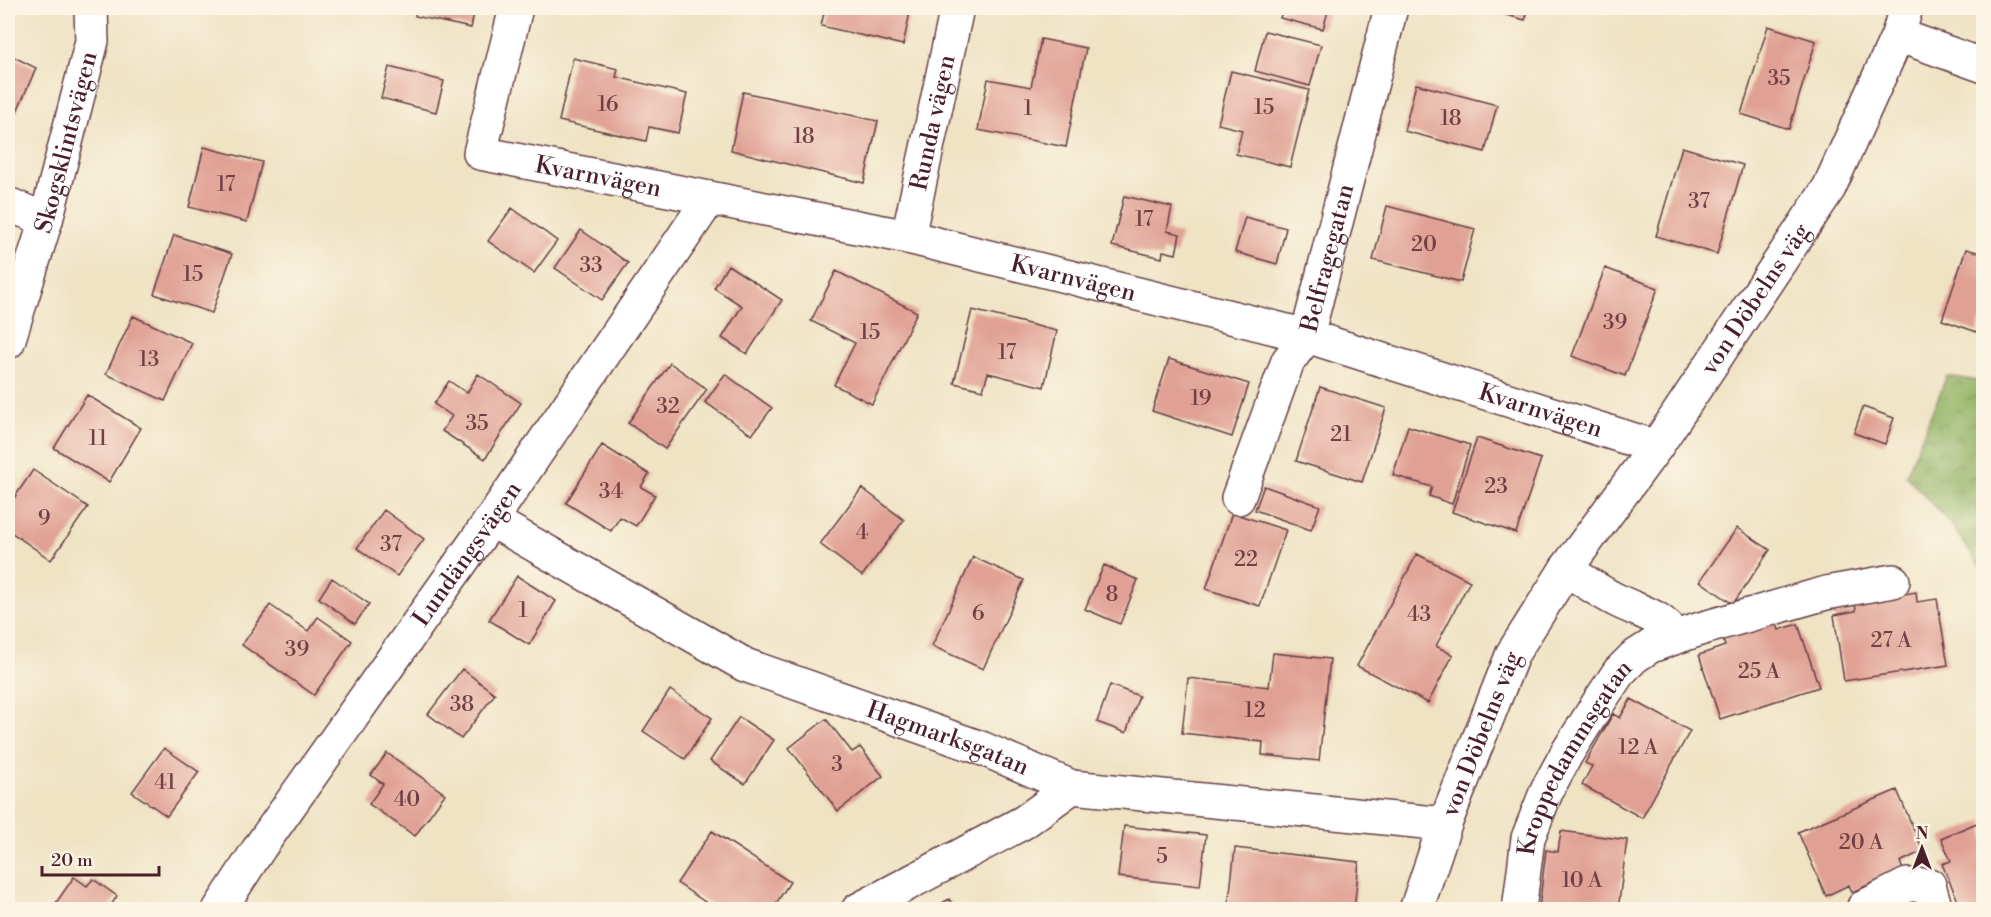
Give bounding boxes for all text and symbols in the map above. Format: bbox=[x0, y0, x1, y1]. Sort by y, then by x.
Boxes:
street label: Skogsklintsvägen bbox=[29, 49, 105, 237]
street label: Runda vägen bbox=[904, 52, 963, 193]
house number: 35 bbox=[1767, 66, 1791, 92]
house number: 16 bbox=[597, 92, 619, 118]
house number: 15 bbox=[1254, 95, 1274, 121]
house number: 1 bbox=[1023, 96, 1033, 122]
house number: 18 bbox=[1440, 106, 1462, 132]
house number: 18 bbox=[793, 124, 815, 150]
street label: Kvarnvägen bbox=[532, 150, 664, 204]
house number: 17 bbox=[217, 172, 236, 198]
street label: Belfragegatan bbox=[1294, 181, 1361, 336]
house number: 37 bbox=[1688, 189, 1710, 215]
house number: 17 bbox=[1135, 207, 1154, 233]
street label: von Döbelns väg bbox=[1694, 218, 1817, 381]
house number: 20 bbox=[1411, 232, 1437, 258]
street label: Kvarnvägen bbox=[1007, 249, 1139, 309]
house number: 33 bbox=[579, 253, 603, 279]
house number: 15 bbox=[183, 262, 203, 288]
house number: 39 bbox=[1603, 310, 1627, 336]
house number: 15 bbox=[860, 320, 880, 346]
house number: 17 bbox=[998, 340, 1017, 366]
house number: 13 bbox=[139, 347, 159, 373]
street label: Kvarnvägen bbox=[1475, 378, 1606, 445]
house number: 19 bbox=[1190, 386, 1212, 412]
house number: 32 bbox=[656, 394, 680, 420]
house number: 35 bbox=[465, 411, 489, 437]
house number: 21 bbox=[1330, 422, 1352, 448]
house number: 11 bbox=[89, 426, 107, 452]
house number: 23 bbox=[1484, 474, 1508, 500]
street label: Lundängsvägen bbox=[407, 476, 529, 633]
house number: 34 bbox=[599, 479, 623, 505]
house number: 9 bbox=[38, 506, 50, 532]
house number: 4 bbox=[856, 520, 868, 546]
house number: 37 bbox=[380, 532, 402, 558]
house number: 22 bbox=[1234, 547, 1258, 573]
house number: 8 bbox=[1106, 582, 1118, 608]
house number: 1 bbox=[518, 598, 528, 624]
house number: 6 bbox=[972, 601, 985, 627]
house number: 43 bbox=[1407, 602, 1431, 628]
house number: 27 A bbox=[1870, 628, 1912, 654]
house number: 39 bbox=[285, 637, 309, 663]
street label: von Döbelns väg bbox=[1435, 646, 1528, 822]
street label: Kroppedammsgatan bbox=[1512, 654, 1639, 857]
house number: 25 A bbox=[1738, 659, 1781, 685]
house number: 38 bbox=[450, 692, 474, 718]
street label: Hagmarksgatan bbox=[862, 695, 1033, 783]
house number: 12 bbox=[1244, 698, 1266, 724]
house number: 12 A bbox=[1618, 735, 1659, 761]
house number: 3 bbox=[831, 752, 843, 778]
house number: 41 bbox=[154, 770, 176, 796]
house number: 40 bbox=[394, 787, 420, 813]
north arrow bbox=[1892, 818, 1952, 878]
text: N bbox=[1916, 824, 1929, 844]
house number: 20 A bbox=[1839, 830, 1884, 856]
scale bar bbox=[42, 839, 159, 877]
house number: 5 bbox=[1156, 844, 1168, 870]
text: 20 m bbox=[51, 849, 93, 872]
house number: 10 A bbox=[1561, 868, 1603, 894]

